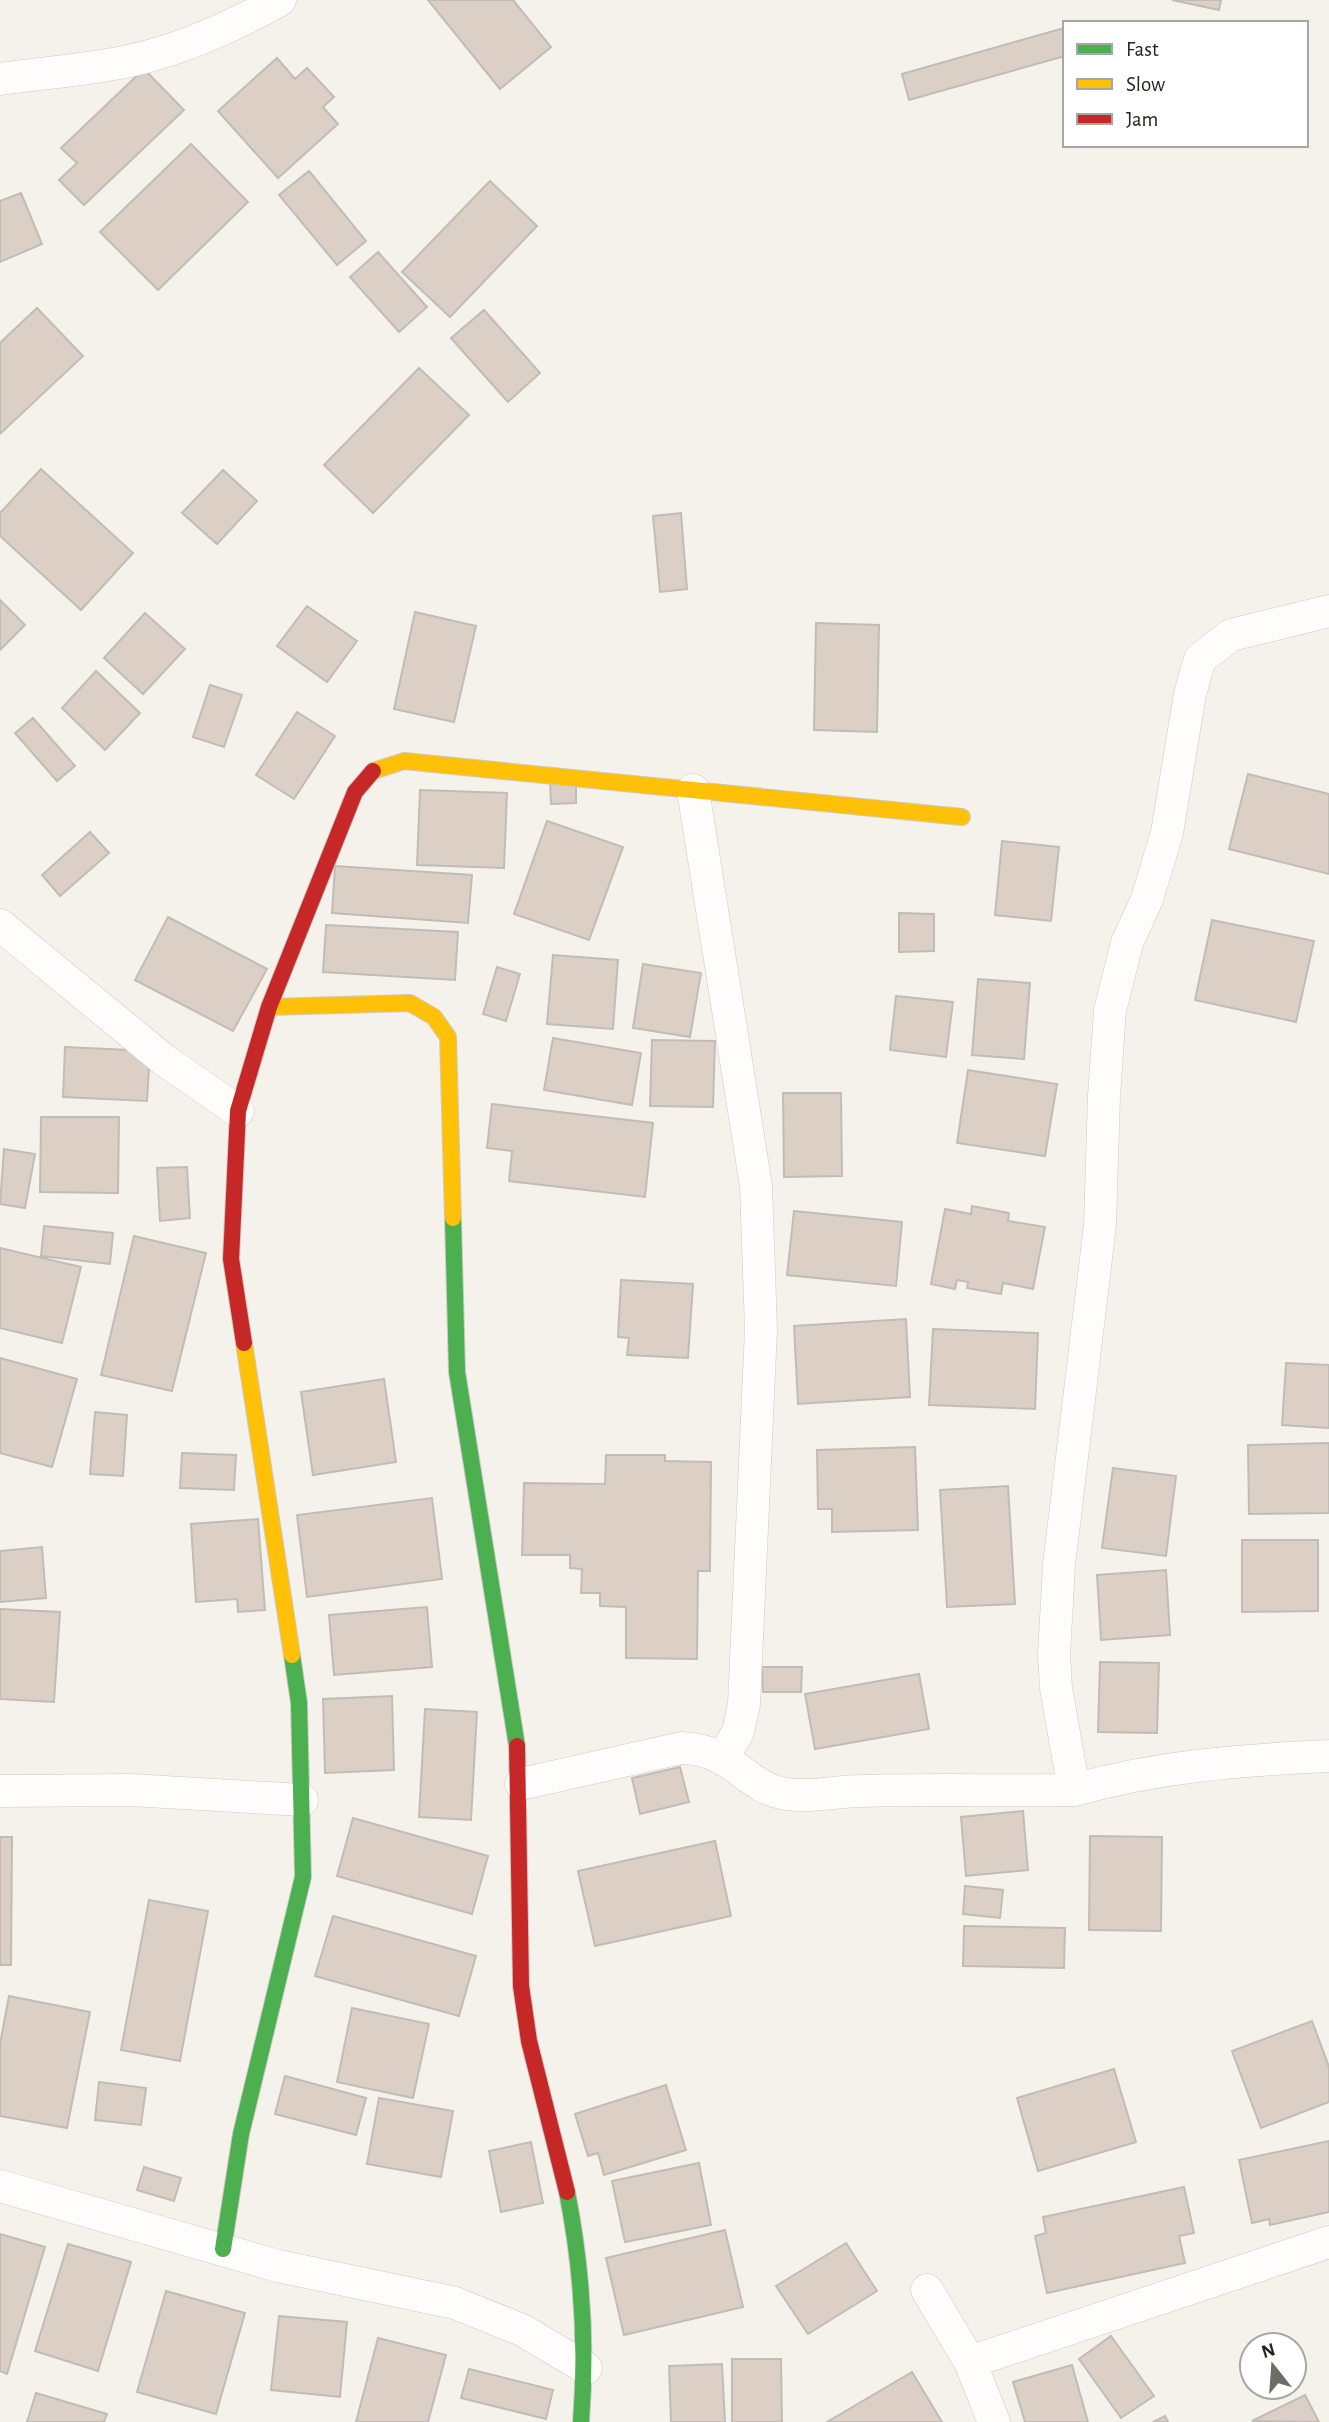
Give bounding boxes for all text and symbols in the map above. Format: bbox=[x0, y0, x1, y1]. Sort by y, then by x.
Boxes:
legend bbox=[1063, 21, 1308, 147]
text: Fast bbox=[1126, 39, 1159, 60]
text: Slow bbox=[1126, 74, 1165, 95]
text: Jam bbox=[1126, 109, 1158, 130]
north arrow bbox=[1238, 2331, 1308, 2401]
text: N bbox=[1259, 2340, 1278, 2362]

